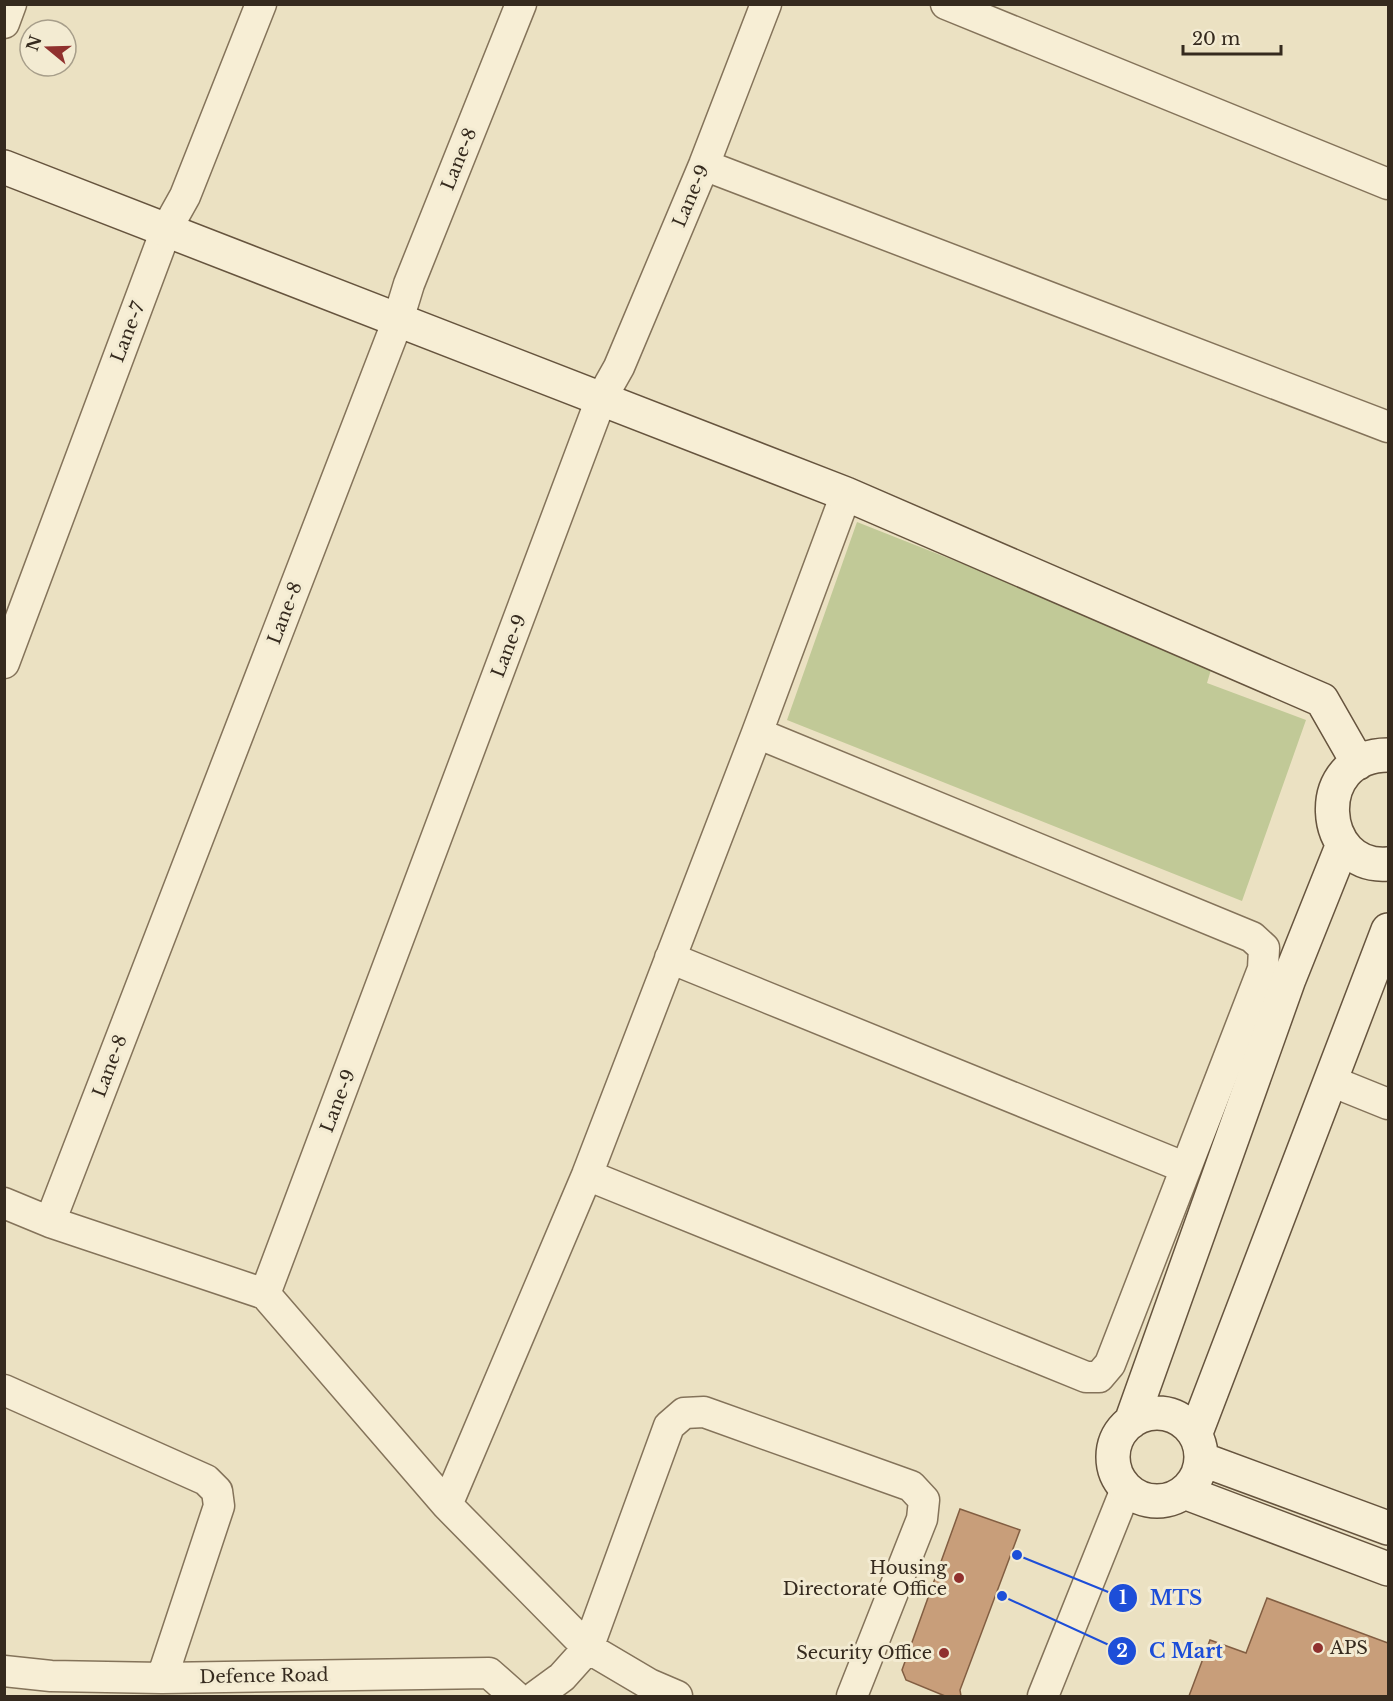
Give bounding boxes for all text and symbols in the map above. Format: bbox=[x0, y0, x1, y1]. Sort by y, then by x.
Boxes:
north arrow bbox=[18, 18, 78, 78]
scale bar bbox=[1183, 18, 1280, 56]
text: 20 m bbox=[1192, 28, 1240, 50]
text: N bbox=[22, 33, 46, 53]
street label: Lane-8 bbox=[437, 125, 481, 193]
street label: Lane-9 bbox=[668, 161, 714, 231]
street label: Lane-7 bbox=[106, 298, 150, 365]
street label: Lane-8 bbox=[263, 579, 307, 647]
street label: Lane-9 bbox=[487, 611, 531, 681]
street label: Lane-8 bbox=[88, 1032, 132, 1100]
street label: Lane-9 bbox=[316, 1066, 360, 1136]
place label: Housing Directorate Office bbox=[783, 1557, 947, 1600]
marker: Housing Directorate Office bbox=[952, 1571, 966, 1585]
callout: MTS bbox=[1108, 1579, 1214, 1617]
text: MTS bbox=[1150, 1586, 1202, 1610]
text: 1 bbox=[1119, 1587, 1127, 1609]
callout: C Mart bbox=[1107, 1632, 1235, 1670]
place label: APS bbox=[1329, 1637, 1368, 1659]
text: C Mart bbox=[1149, 1639, 1223, 1663]
text: 2 bbox=[1116, 1640, 1128, 1662]
marker: APS bbox=[1311, 1641, 1325, 1655]
place label: Security Office bbox=[796, 1642, 932, 1664]
marker: Security Office bbox=[937, 1646, 951, 1660]
street label: Defence Road bbox=[199, 1664, 329, 1688]

